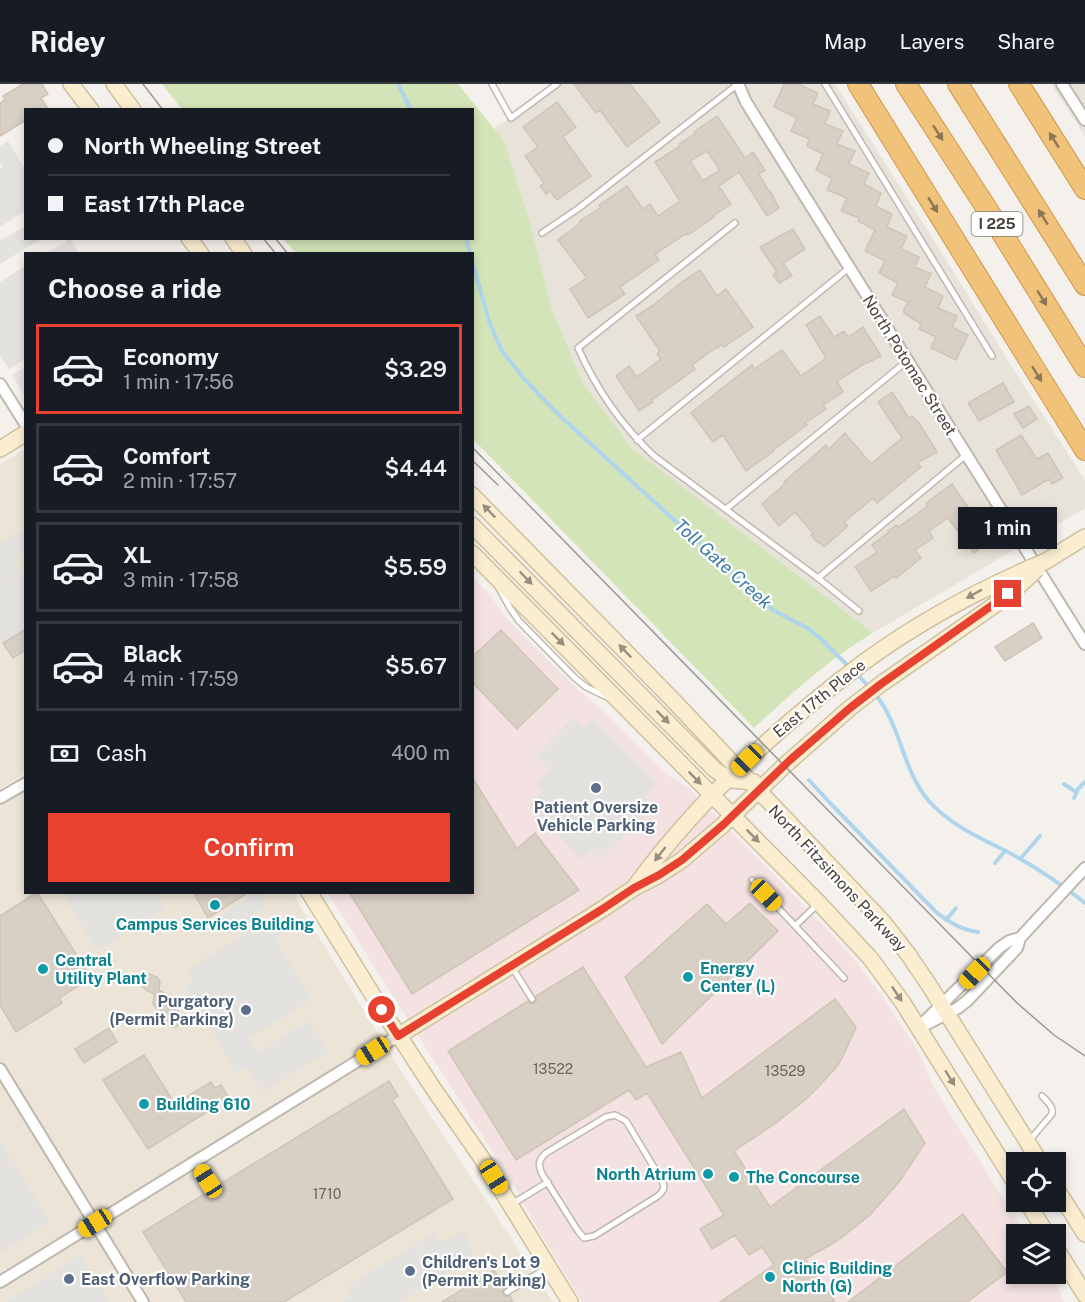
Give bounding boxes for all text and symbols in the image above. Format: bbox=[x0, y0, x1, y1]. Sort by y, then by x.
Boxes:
text: Ridey bbox=[30, 25, 105, 58]
text: Map bbox=[824, 29, 867, 54]
text: Layers bbox=[900, 29, 964, 54]
text: Share bbox=[997, 29, 1055, 54]
one-way arrow bbox=[932, 125, 943, 141]
one-way arrow bbox=[1049, 132, 1060, 148]
text: North Wheeling Street bbox=[84, 133, 321, 159]
text: East 17th Place bbox=[84, 191, 245, 217]
one-way arrow bbox=[928, 197, 939, 213]
one-way arrow bbox=[1038, 209, 1049, 225]
road number: I 225 bbox=[972, 212, 1022, 236]
text: Choose a ride bbox=[48, 272, 222, 304]
one-way arrow bbox=[1036, 290, 1047, 306]
street label: North Potomac Street bbox=[859, 292, 961, 439]
icon: car bbox=[51, 342, 105, 396]
text: Economy bbox=[123, 344, 219, 370]
text: $3.29 bbox=[384, 356, 447, 382]
one-way arrow bbox=[1032, 366, 1043, 382]
text: 1 min · 17:56 bbox=[123, 370, 234, 394]
icon: car bbox=[51, 441, 105, 495]
text: Comfort bbox=[123, 443, 210, 469]
text: $4.44 bbox=[384, 455, 447, 481]
text: 2 min · 17:57 bbox=[123, 469, 237, 493]
one-way arrow bbox=[482, 505, 496, 519]
callout: 1 min bbox=[958, 507, 1058, 549]
water label: Toll Gate Creek bbox=[670, 514, 777, 613]
text: 1 min bbox=[984, 516, 1031, 540]
icon: car bbox=[51, 540, 105, 594]
text: XL bbox=[123, 542, 151, 568]
text: $5.59 bbox=[384, 554, 447, 580]
text: 3 min · 17:58 bbox=[123, 568, 239, 592]
one-way arrow bbox=[519, 571, 533, 586]
route end bbox=[994, 580, 1021, 607]
one-way arrow bbox=[965, 589, 982, 599]
one-way arrow bbox=[551, 632, 565, 646]
icon: car bbox=[51, 639, 105, 693]
text: Black bbox=[123, 641, 182, 667]
one-way arrow bbox=[618, 643, 632, 658]
text: $5.67 bbox=[385, 653, 447, 679]
street label: East 17th Place bbox=[769, 655, 869, 742]
text: 4 min · 17:59 bbox=[123, 667, 239, 691]
one-way arrow bbox=[656, 710, 670, 724]
icon: cash bbox=[48, 737, 81, 770]
text: Cash bbox=[96, 740, 147, 766]
text: 400 m bbox=[391, 741, 450, 765]
car bbox=[728, 741, 766, 779]
one-way arrow bbox=[688, 770, 702, 784]
marker: Patient Oversize Vehicle Parking bbox=[589, 781, 603, 795]
place label: Patient Oversize Vehicle Parking bbox=[534, 798, 658, 835]
street label: North Fitzsimons Parkway bbox=[765, 801, 911, 956]
button: Confirm bbox=[48, 813, 450, 882]
one-way arrow bbox=[746, 828, 760, 842]
one-way arrow bbox=[653, 846, 666, 862]
car bbox=[747, 876, 785, 914]
marker: Campus Services Building bbox=[208, 898, 222, 912]
place label: Campus Services Building bbox=[116, 915, 314, 934]
place label: Central Utility Plant bbox=[55, 951, 147, 988]
car bbox=[956, 954, 994, 992]
place label: Energy Center (L) bbox=[700, 959, 776, 996]
marker: Central Utility Plant bbox=[36, 962, 50, 976]
marker: Energy Center (L) bbox=[681, 970, 695, 984]
one-way arrow bbox=[891, 986, 903, 1002]
place label: Purgatory (Permit Parking) bbox=[109, 992, 234, 1029]
route start bbox=[368, 996, 395, 1023]
marker: Purgatory (Permit Parking) bbox=[239, 1003, 253, 1017]
car bbox=[353, 1034, 393, 1068]
house number: 13522 bbox=[533, 1061, 573, 1077]
house number: 13529 bbox=[765, 1063, 806, 1079]
one-way arrow bbox=[944, 1070, 955, 1086]
place label: Building 610 bbox=[156, 1095, 251, 1114]
marker: Building 610 bbox=[137, 1097, 151, 1111]
map controls bbox=[1006, 1152, 1066, 1284]
button: locate bbox=[1006, 1152, 1066, 1212]
car bbox=[477, 1157, 511, 1197]
car bbox=[191, 1161, 225, 1201]
place label: North Atrium bbox=[596, 1165, 696, 1184]
marker: North Atrium bbox=[701, 1167, 715, 1181]
place label: The Concourse bbox=[746, 1168, 860, 1187]
marker: The Concourse bbox=[727, 1170, 741, 1184]
house number: 1710 bbox=[313, 1186, 341, 1202]
car bbox=[75, 1206, 115, 1240]
button: layers bbox=[1006, 1224, 1066, 1284]
place label: Children's Lot 9 (Permit Parking) bbox=[422, 1253, 547, 1290]
place label: Clinic Building North (G) bbox=[782, 1259, 892, 1296]
marker: Children's Lot 9 (Permit Parking) bbox=[403, 1264, 417, 1278]
place label: East Overflow Parking bbox=[81, 1270, 250, 1289]
marker: Clinic Building North (G) bbox=[763, 1270, 777, 1284]
marker: East Overflow Parking bbox=[62, 1272, 76, 1286]

